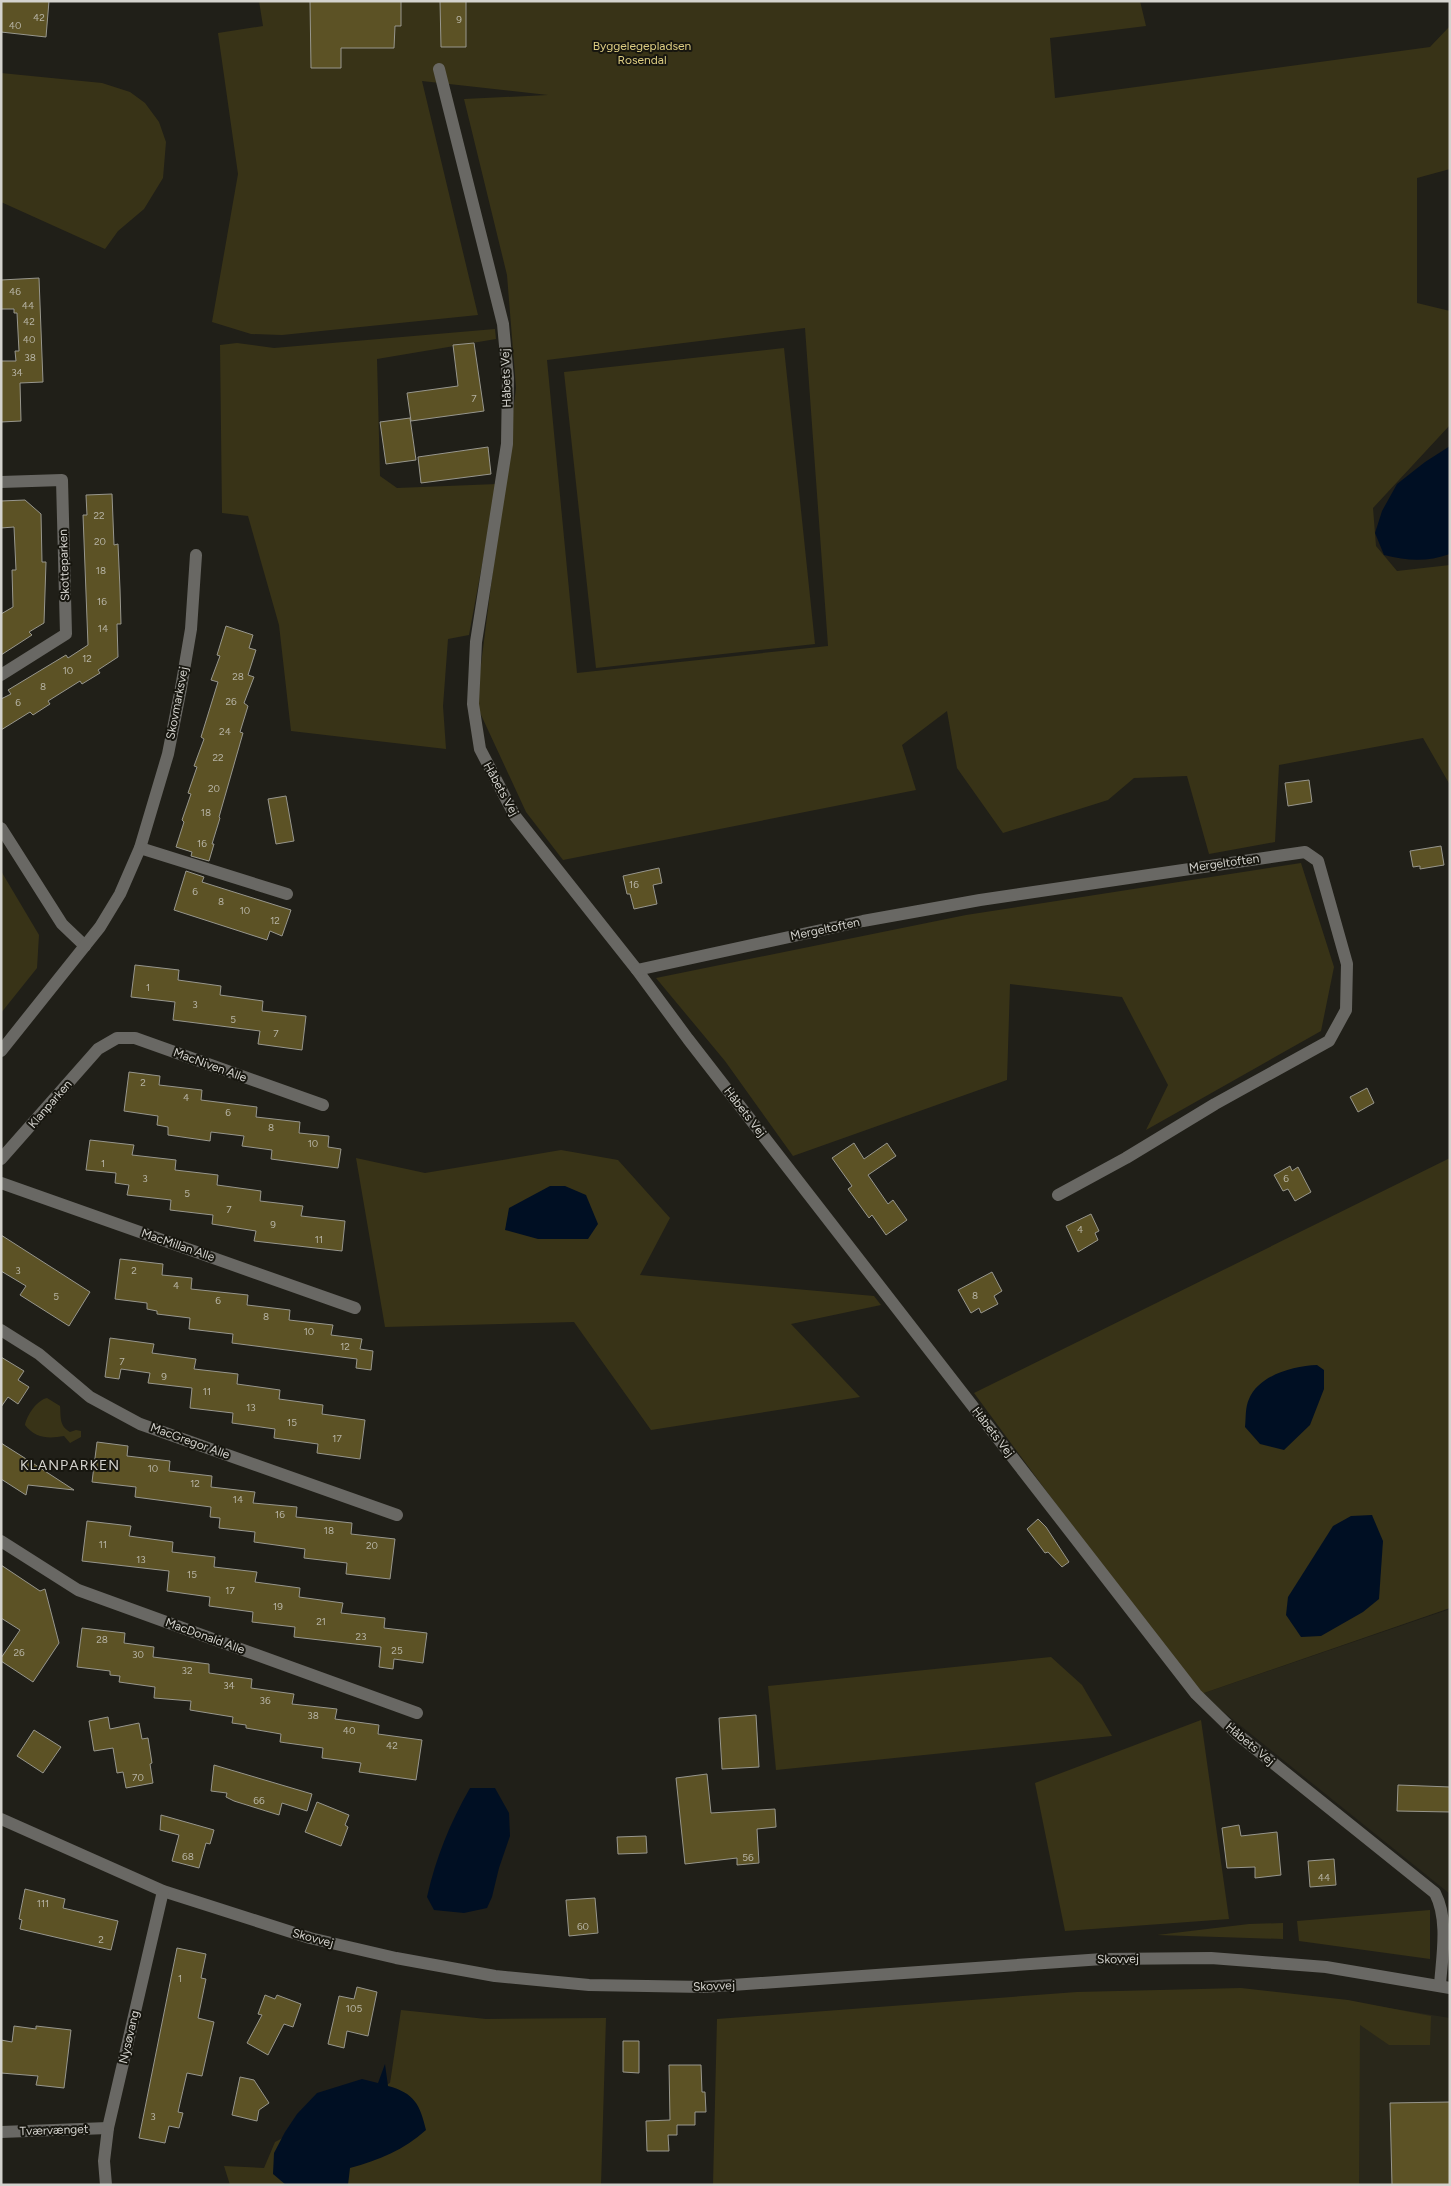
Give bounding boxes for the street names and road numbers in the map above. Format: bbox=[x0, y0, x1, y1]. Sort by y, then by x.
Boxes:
street label: Håbets Vej bbox=[498, 348, 514, 408]
street label: Skotteparken bbox=[56, 529, 72, 601]
street label: Skovmarksvej bbox=[163, 665, 191, 741]
street label: Håbets Vej bbox=[480, 760, 522, 818]
street label: Mergeltoften bbox=[1188, 851, 1260, 875]
street label: Mergeltoften bbox=[789, 915, 861, 943]
street label: MacNiven Alle bbox=[171, 1045, 249, 1085]
street label: Klanparken bbox=[25, 1077, 75, 1131]
street label: Håbets Vej bbox=[721, 1084, 769, 1140]
street label: MacMillan Alle bbox=[139, 1226, 217, 1264]
street label: Håbets Vej bbox=[969, 1404, 1017, 1460]
street label: MacGregor Alle bbox=[148, 1420, 232, 1462]
street label: MacDonald Alle bbox=[163, 1615, 247, 1657]
street label: Håbets Vej bbox=[1223, 1720, 1277, 1768]
street label: Skovvej bbox=[291, 1926, 335, 1950]
street label: Skovvej bbox=[1097, 1952, 1139, 1966]
street label: Skovvej bbox=[693, 1978, 735, 1994]
street label: Nysøvang bbox=[116, 2009, 142, 2065]
street label: Tværvænget bbox=[19, 2122, 89, 2138]

